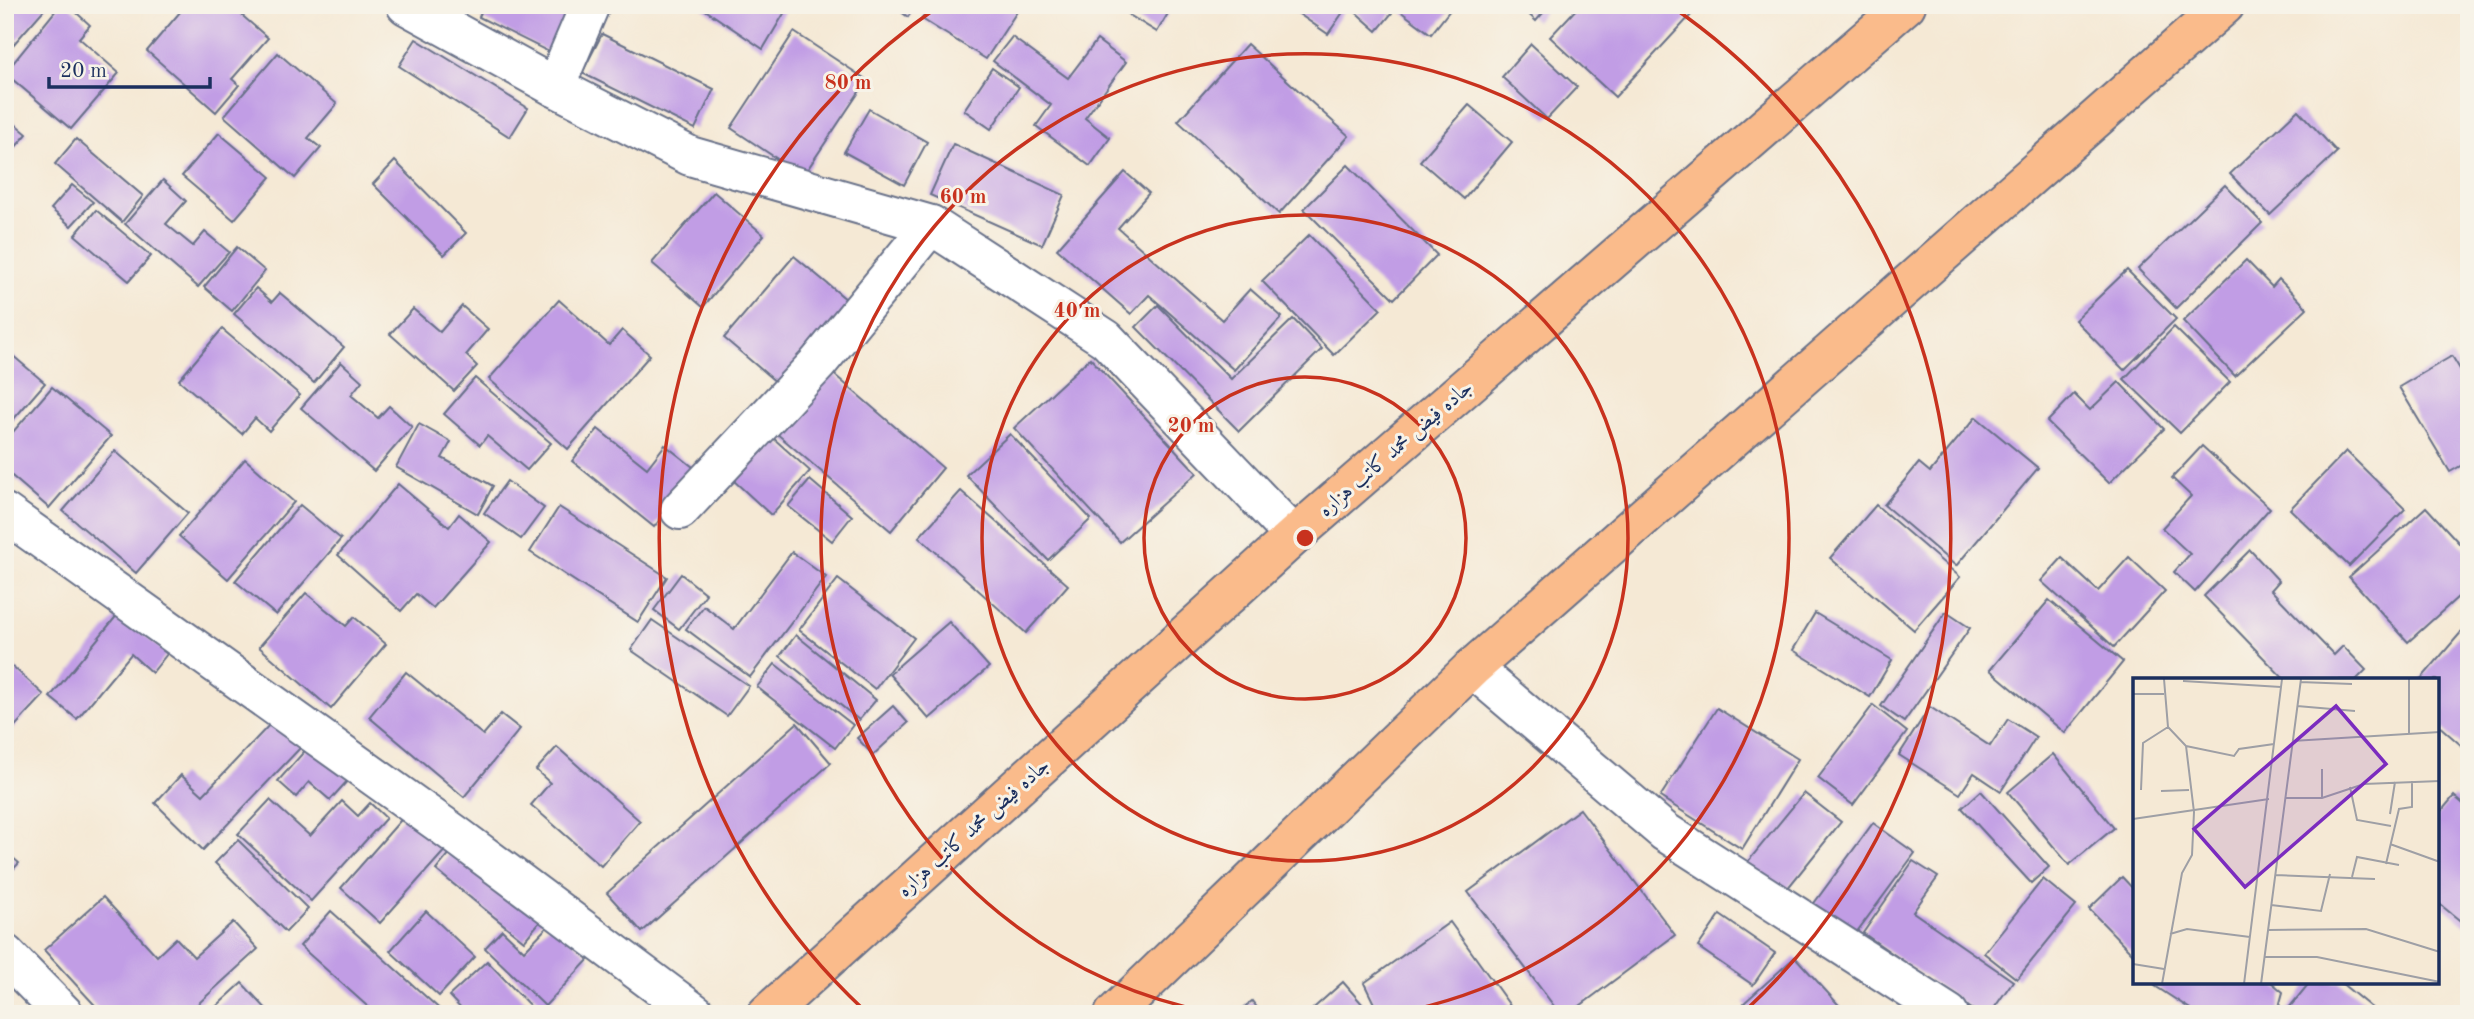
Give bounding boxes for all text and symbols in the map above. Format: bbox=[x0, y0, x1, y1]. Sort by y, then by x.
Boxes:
scale bar bbox=[49, 46, 210, 90]
text: 20 m bbox=[60, 61, 107, 82]
text: 80 m bbox=[824, 73, 872, 94]
text: 60 m bbox=[939, 187, 987, 208]
text: 40 m bbox=[1053, 301, 1101, 322]
street label: جاده فیض محمد کاتب هزاره bbox=[1314, 376, 1478, 523]
text: 20 m bbox=[1167, 416, 1215, 437]
centre of rings bbox=[1293, 526, 1317, 550]
inset map bbox=[2133, 678, 2439, 984]
street label: جاده فیض محمد کاتب هزاره bbox=[893, 754, 1055, 903]

